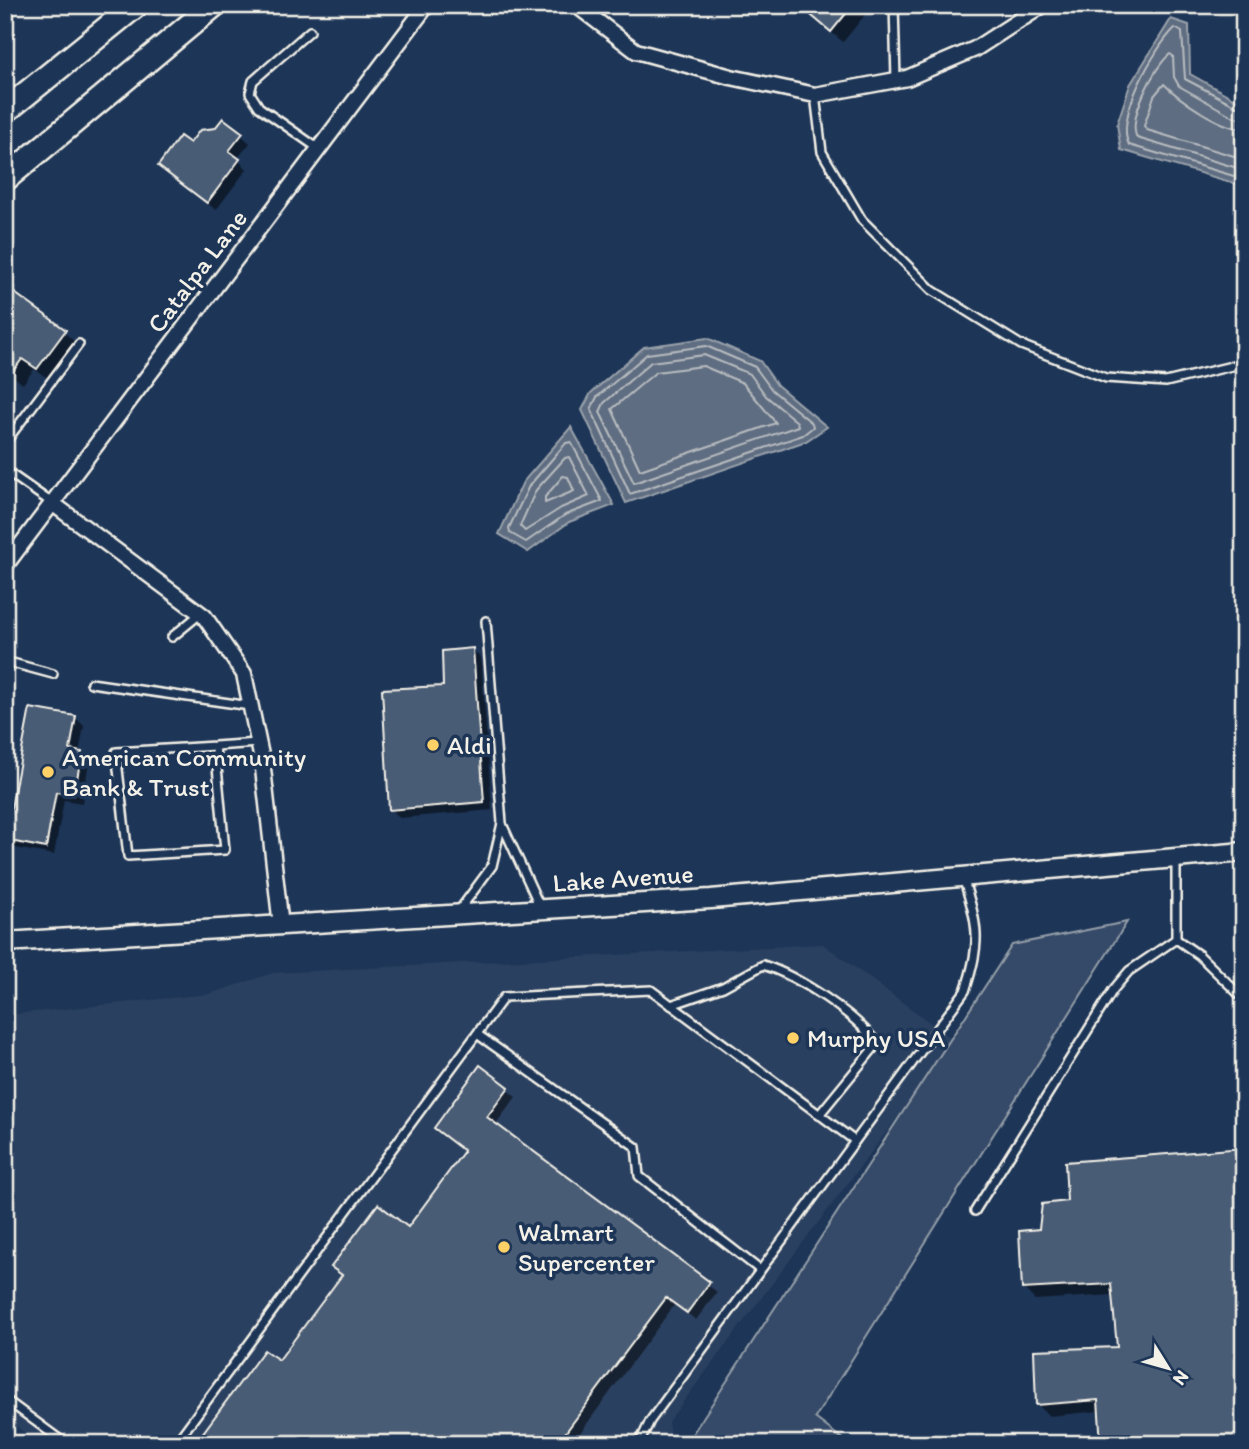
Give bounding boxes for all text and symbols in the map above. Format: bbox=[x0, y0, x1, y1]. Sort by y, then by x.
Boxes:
street label: Catalpa Lane bbox=[140, 203, 254, 339]
place label: Aldi bbox=[447, 729, 492, 761]
marker: Aldi bbox=[425, 737, 441, 753]
place label: American Community Bank & Trust bbox=[62, 741, 306, 803]
marker: American Community Bank & Trust bbox=[40, 764, 56, 780]
street label: Lake Avenue bbox=[552, 857, 694, 899]
place label: Murphy USA bbox=[807, 1022, 946, 1054]
marker: Murphy USA bbox=[785, 1030, 801, 1046]
place label: Walmart Supercenter bbox=[518, 1216, 655, 1278]
marker: Walmart Supercenter bbox=[496, 1239, 512, 1255]
north arrow bbox=[1134, 1334, 1204, 1404]
text: N bbox=[1168, 1366, 1194, 1390]

